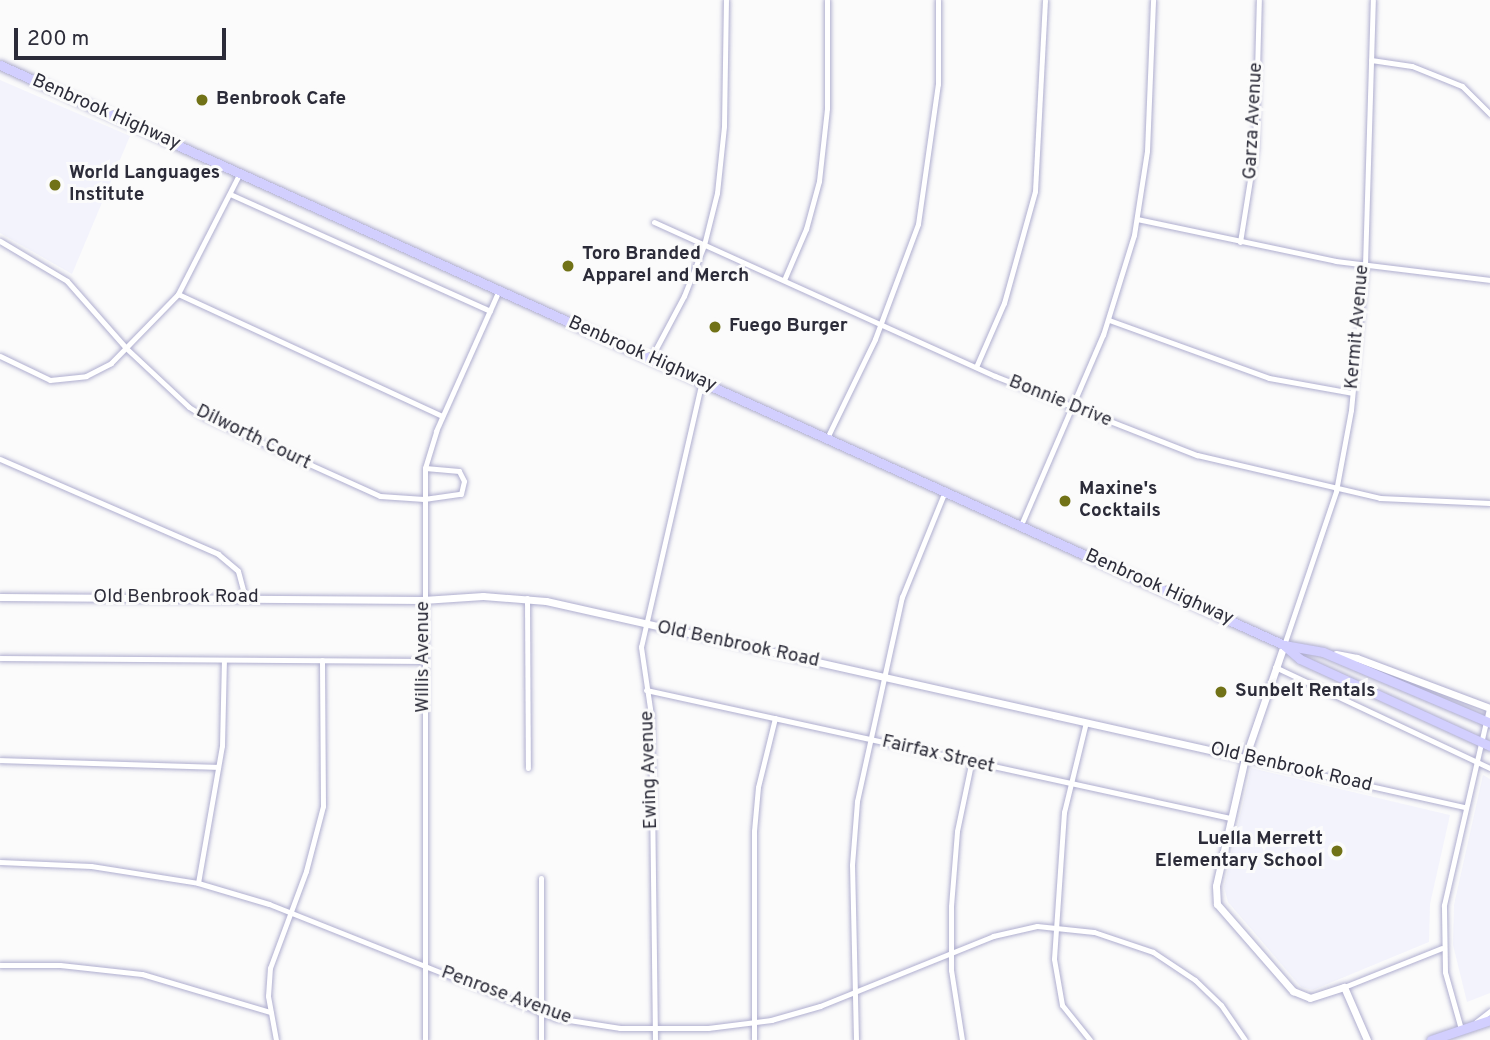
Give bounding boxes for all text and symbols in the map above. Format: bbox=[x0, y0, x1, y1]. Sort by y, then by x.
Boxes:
scale bar bbox=[18, 14, 229, 58]
text: 200 m bbox=[27, 26, 89, 53]
street label: Garza Avenue bbox=[1240, 61, 1268, 181]
street label: Benbrook Highway bbox=[28, 70, 184, 156]
place label: Benbrook Cafe bbox=[216, 89, 346, 111]
marker: Benbrook Cafe bbox=[194, 92, 210, 108]
place label: World Languages Institute bbox=[69, 163, 220, 207]
marker: World Languages Institute bbox=[47, 177, 63, 193]
place label: Toro Branded Apparel and Merch bbox=[582, 244, 749, 288]
marker: Toro Branded Apparel and Merch bbox=[560, 258, 576, 274]
street label: Kermit Avenue bbox=[1341, 263, 1375, 391]
street label: Benbrook Highway bbox=[564, 312, 720, 398]
place label: Fuego Burger bbox=[729, 316, 848, 338]
marker: Fuego Burger bbox=[707, 319, 723, 335]
street label: Bonnie Drive bbox=[1005, 371, 1115, 433]
street label: Dilworth Court bbox=[192, 400, 314, 476]
place label: Maxine's Cocktails bbox=[1079, 479, 1161, 523]
marker: Maxine's Cocktails bbox=[1057, 493, 1073, 509]
street label: Benbrook Highway bbox=[1081, 545, 1237, 631]
street label: Old Benbrook Road bbox=[93, 587, 259, 609]
street label: Willis Avenue bbox=[413, 601, 435, 713]
street label: Old Benbrook Road bbox=[655, 617, 821, 673]
place label: Sunbelt Rentals bbox=[1235, 681, 1376, 703]
marker: Sunbelt Rentals bbox=[1213, 684, 1229, 700]
street label: Ewing Avenue bbox=[637, 710, 663, 830]
street label: Fairfax Street bbox=[880, 731, 996, 779]
street label: Old Benbrook Road bbox=[1208, 738, 1374, 798]
place label: Luella Merrett Elementary School bbox=[1155, 829, 1323, 873]
marker: Luella Merrett Elementary School bbox=[1329, 843, 1345, 859]
street label: Penrose Avenue bbox=[437, 962, 575, 1030]

